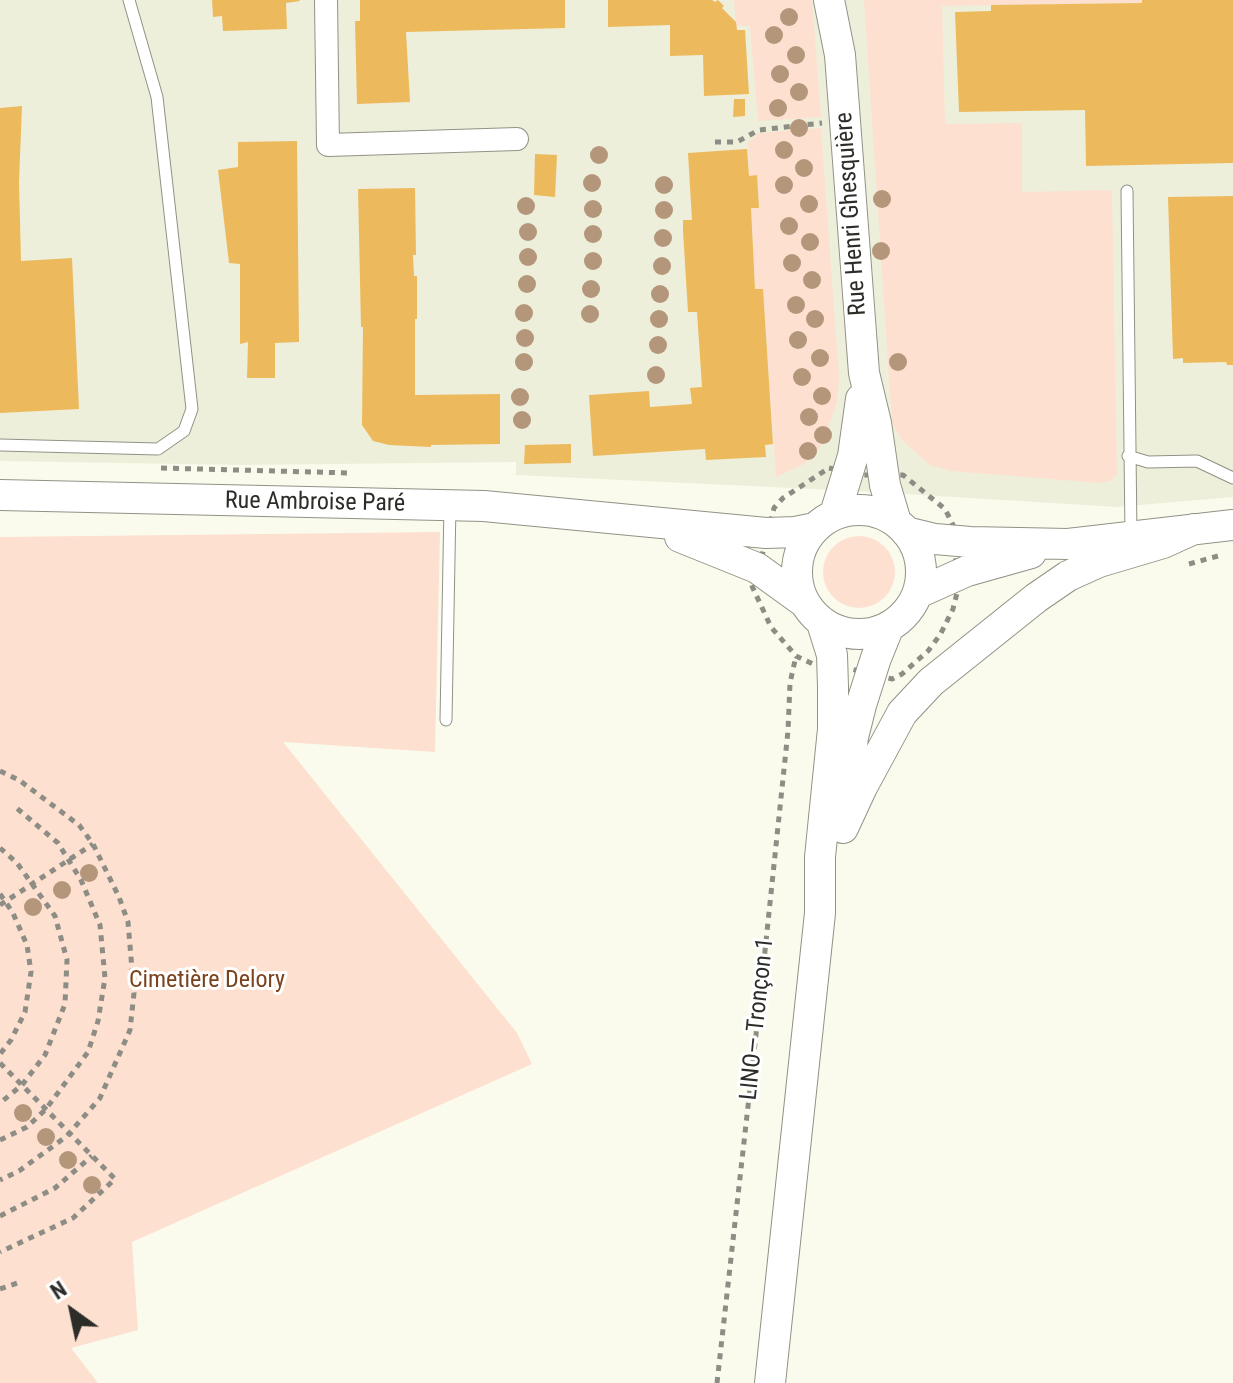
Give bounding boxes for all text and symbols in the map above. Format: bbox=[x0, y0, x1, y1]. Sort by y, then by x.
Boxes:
street label: Rue Henri Ghesquière bbox=[831, 111, 873, 317]
street label: Rue Ambroise Paré bbox=[225, 487, 405, 519]
street label: LINO— Tronçon 1 bbox=[735, 936, 781, 1102]
park label: Cimetière Delory bbox=[129, 967, 285, 995]
north arrow bbox=[32, 1271, 112, 1351]
text: N bbox=[46, 1276, 71, 1305]

